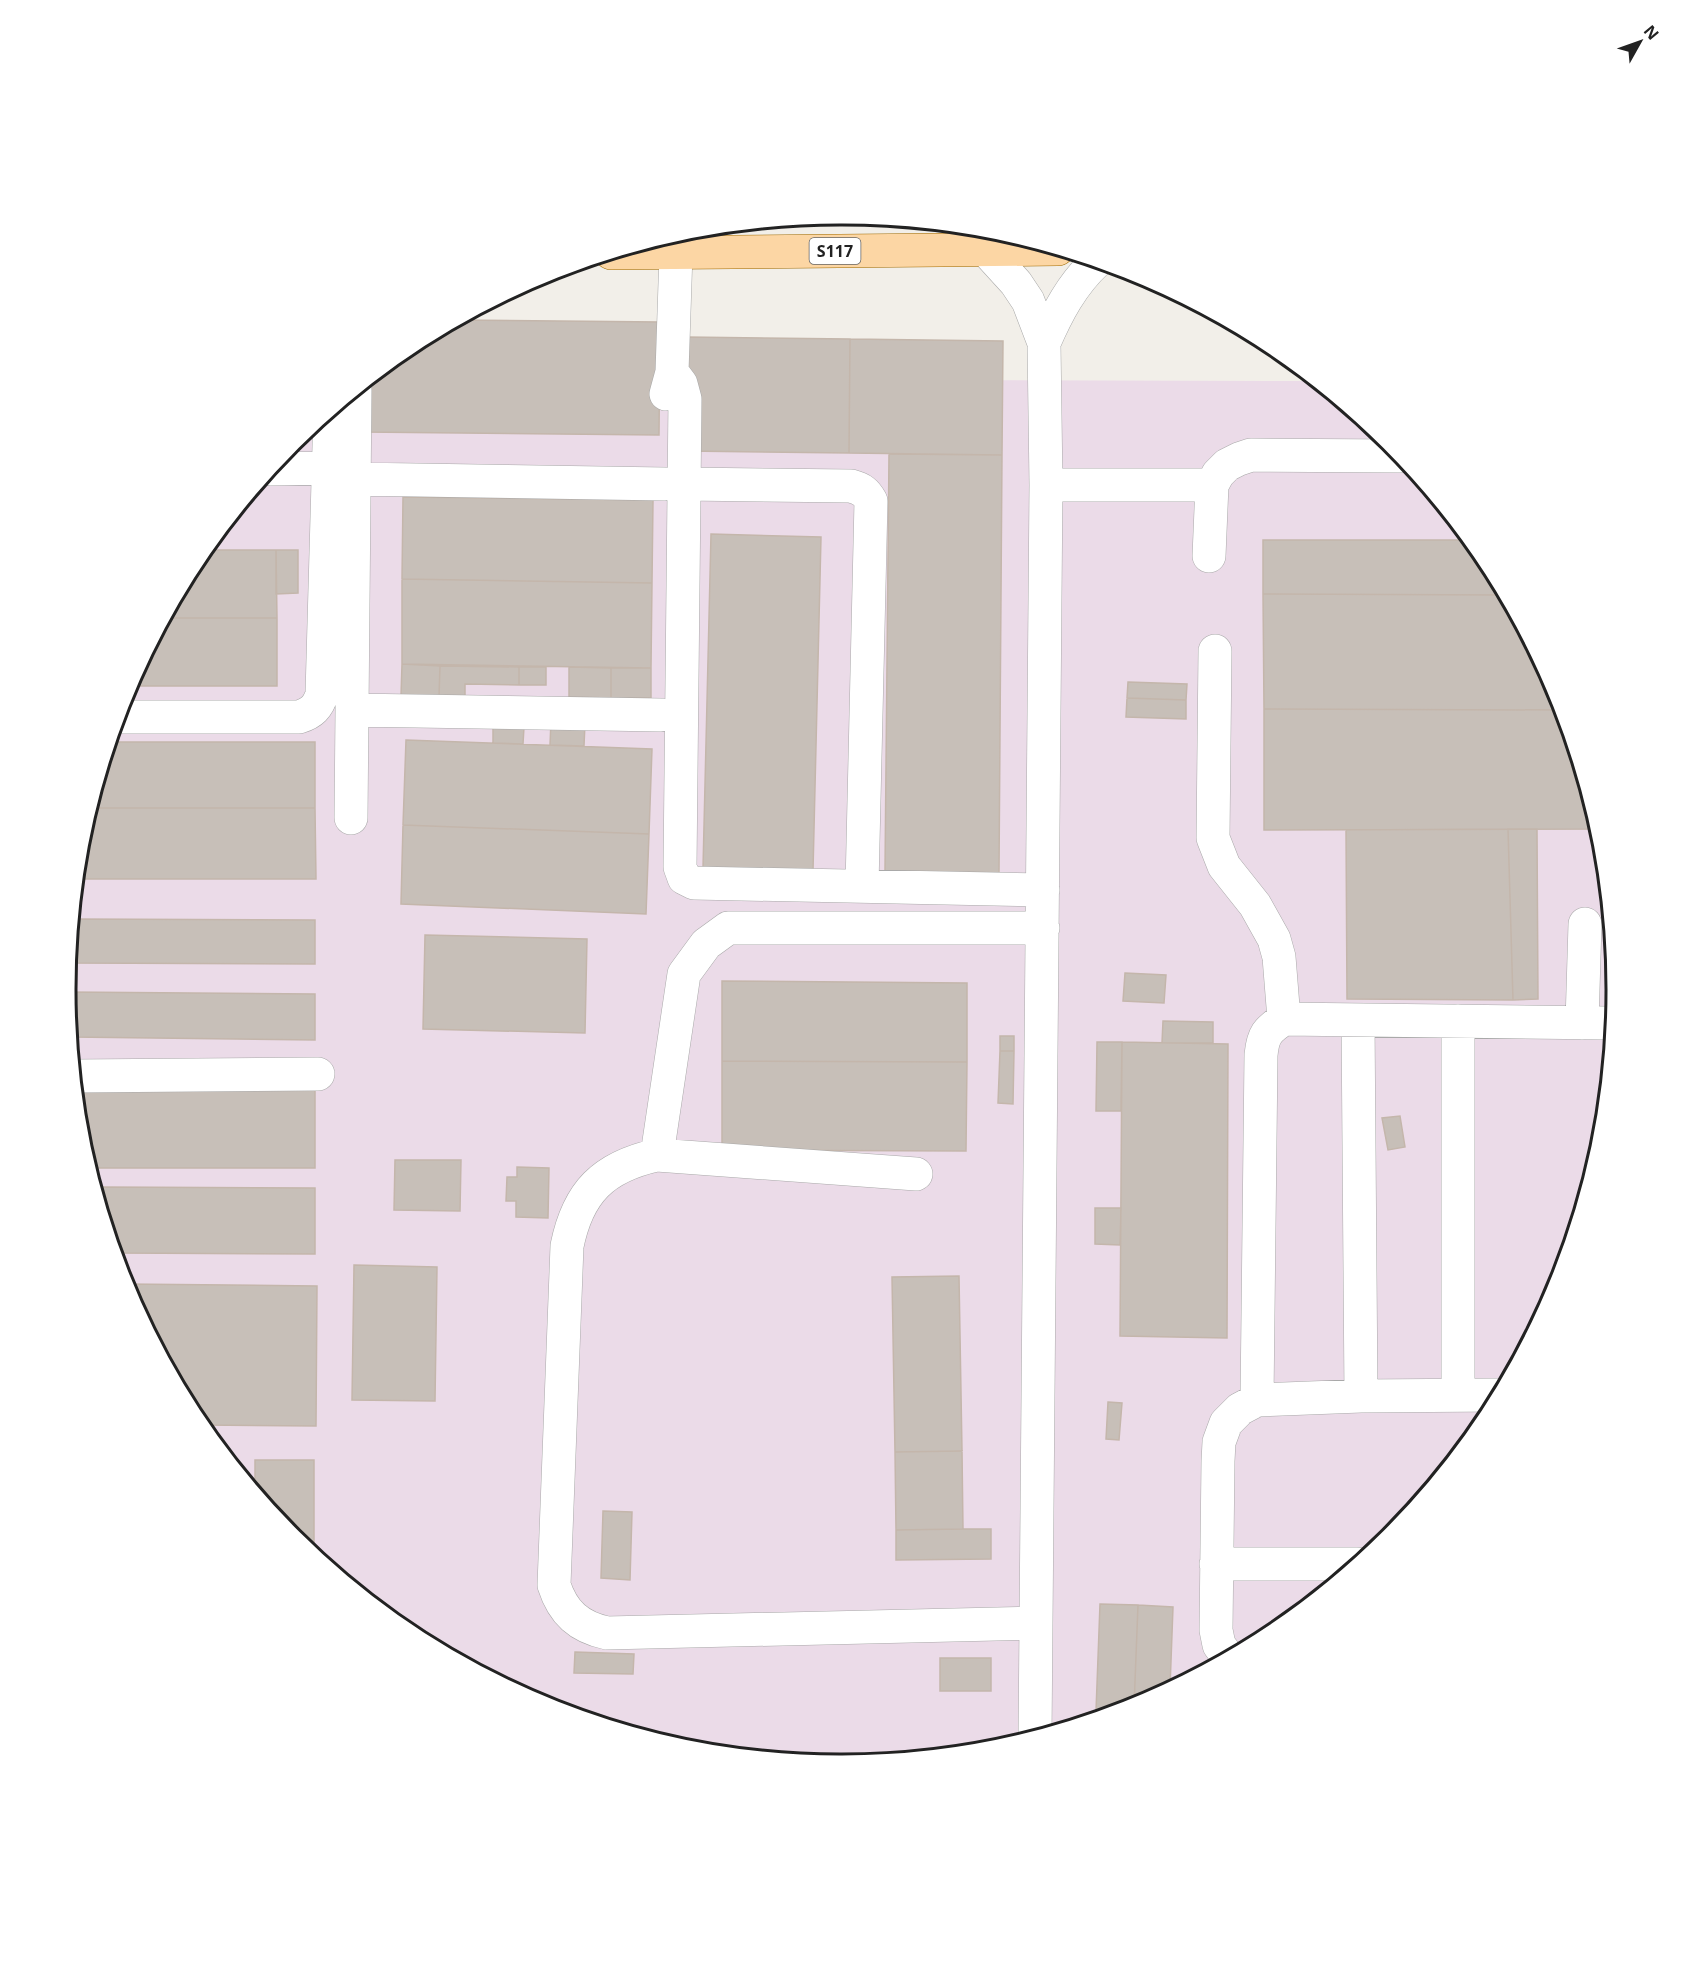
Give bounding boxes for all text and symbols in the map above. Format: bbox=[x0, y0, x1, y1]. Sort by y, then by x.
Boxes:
north arrow bbox=[1610, 12, 1670, 72]
text: N bbox=[1639, 20, 1664, 44]
road number: S117 bbox=[810, 238, 860, 264]

